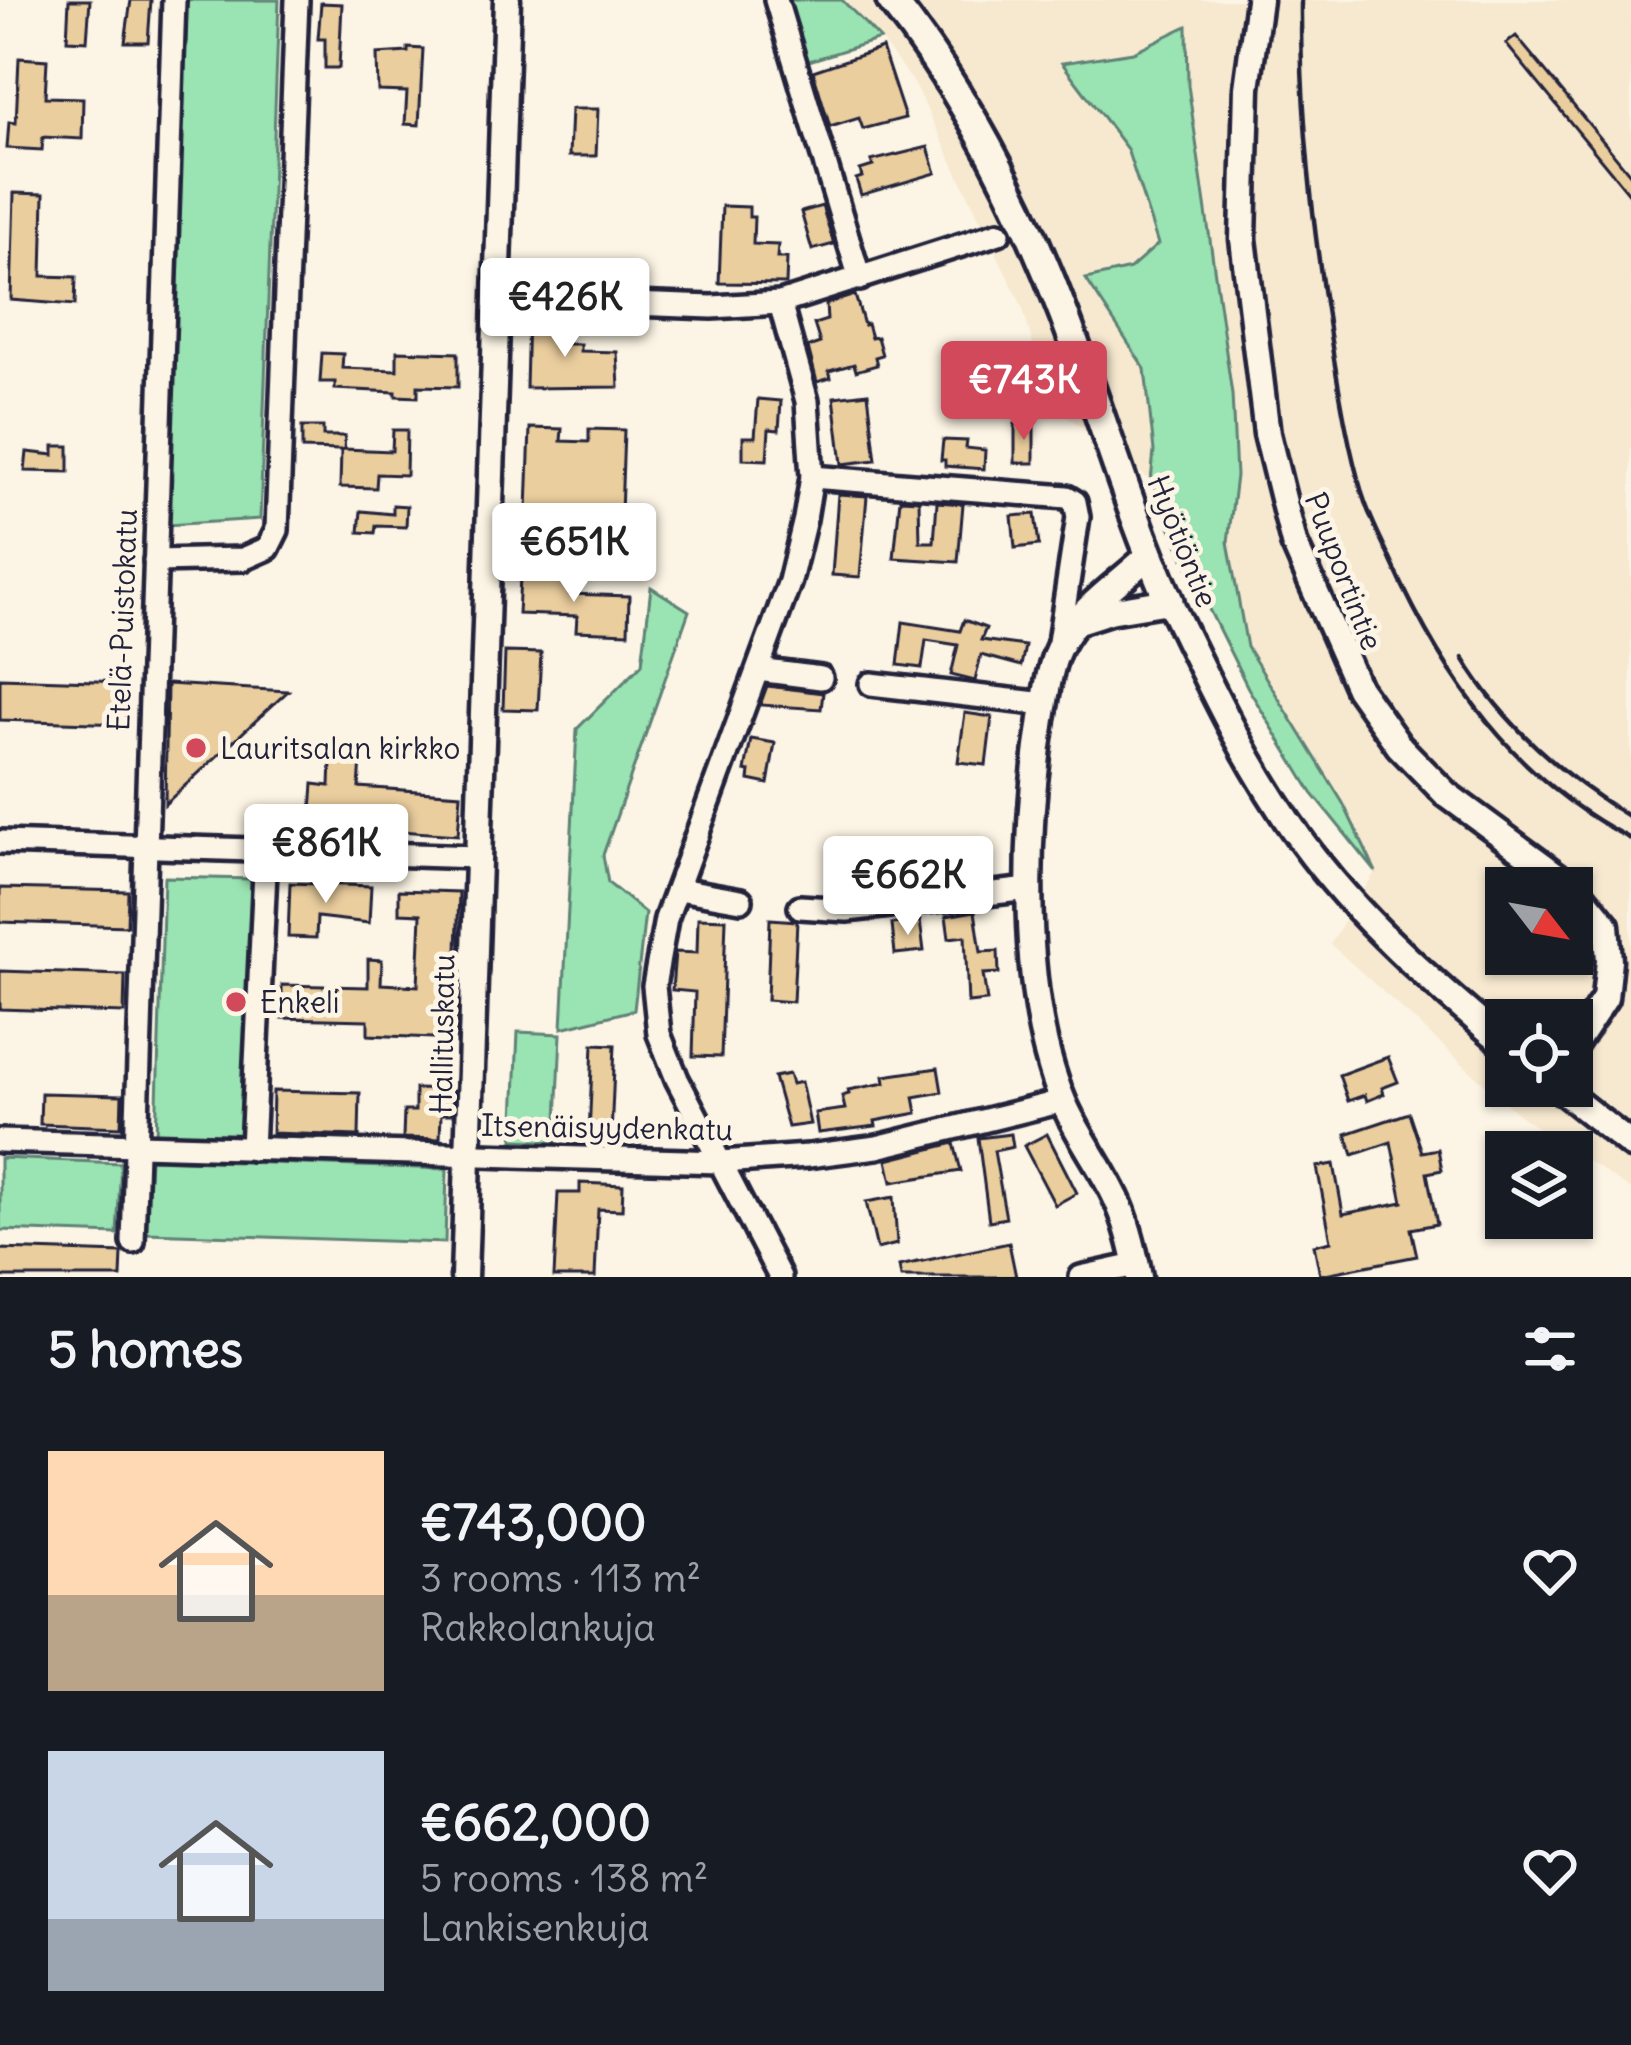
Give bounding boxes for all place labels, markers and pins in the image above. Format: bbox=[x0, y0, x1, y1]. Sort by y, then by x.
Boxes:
pin: €426K bbox=[481, 258, 649, 360]
pin: €743K bbox=[940, 341, 1108, 443]
pin: €651K bbox=[490, 503, 658, 605]
place label: Lauritsalan kirkko bbox=[220, 729, 460, 767]
marker: Lauritsalan kirkko bbox=[183, 735, 209, 761]
pin: €861K bbox=[242, 804, 410, 906]
pin: €662K bbox=[824, 836, 992, 938]
place label: Enkeli bbox=[260, 983, 340, 1021]
marker: Enkeli bbox=[223, 989, 249, 1015]

